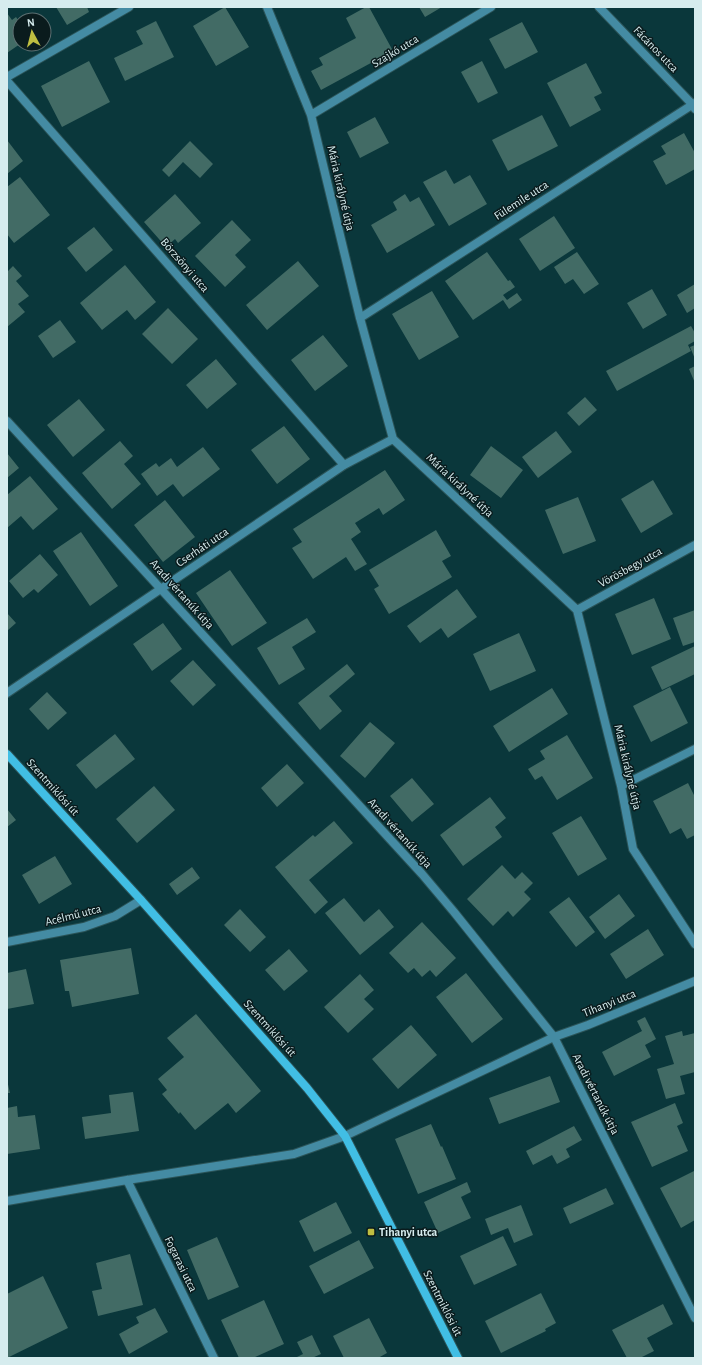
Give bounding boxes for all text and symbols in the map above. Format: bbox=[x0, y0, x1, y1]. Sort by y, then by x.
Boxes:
north arrow bbox=[12, 12, 52, 52]
text: N bbox=[26, 17, 35, 28]
street label: Fácános utca bbox=[631, 24, 681, 75]
street label: Szajkó utca bbox=[369, 32, 421, 70]
street label: Mária királyné útja bbox=[324, 144, 357, 232]
street label: Fülemile utca bbox=[492, 178, 551, 222]
street label: Börzsönyi utca bbox=[158, 236, 212, 295]
street label: Mária királyné útja bbox=[423, 451, 496, 520]
street label: Cserháti utca bbox=[174, 525, 231, 569]
street label: Vörösbegy utca bbox=[596, 544, 665, 590]
street label: Aradi vértanúk útja bbox=[147, 557, 217, 632]
street label: Mária királyné útja bbox=[611, 723, 644, 811]
street label: Szentmiklósi út bbox=[24, 756, 82, 818]
street label: Aradi vértanúk útja bbox=[365, 796, 435, 871]
street label: Acélmű utca bbox=[44, 902, 103, 928]
street label: Tihanyi utca bbox=[581, 987, 638, 1020]
street label: Szentmiklósi út bbox=[241, 997, 299, 1059]
street label: Aradi vértanúk útja bbox=[570, 1052, 622, 1137]
place label: Tihanyi utca bbox=[379, 1226, 437, 1239]
marker: Tihanyi utca bbox=[366, 1227, 376, 1237]
street label: Fogarasi utca bbox=[162, 1234, 200, 1294]
street label: Szentmiklósi út bbox=[421, 1268, 465, 1338]

